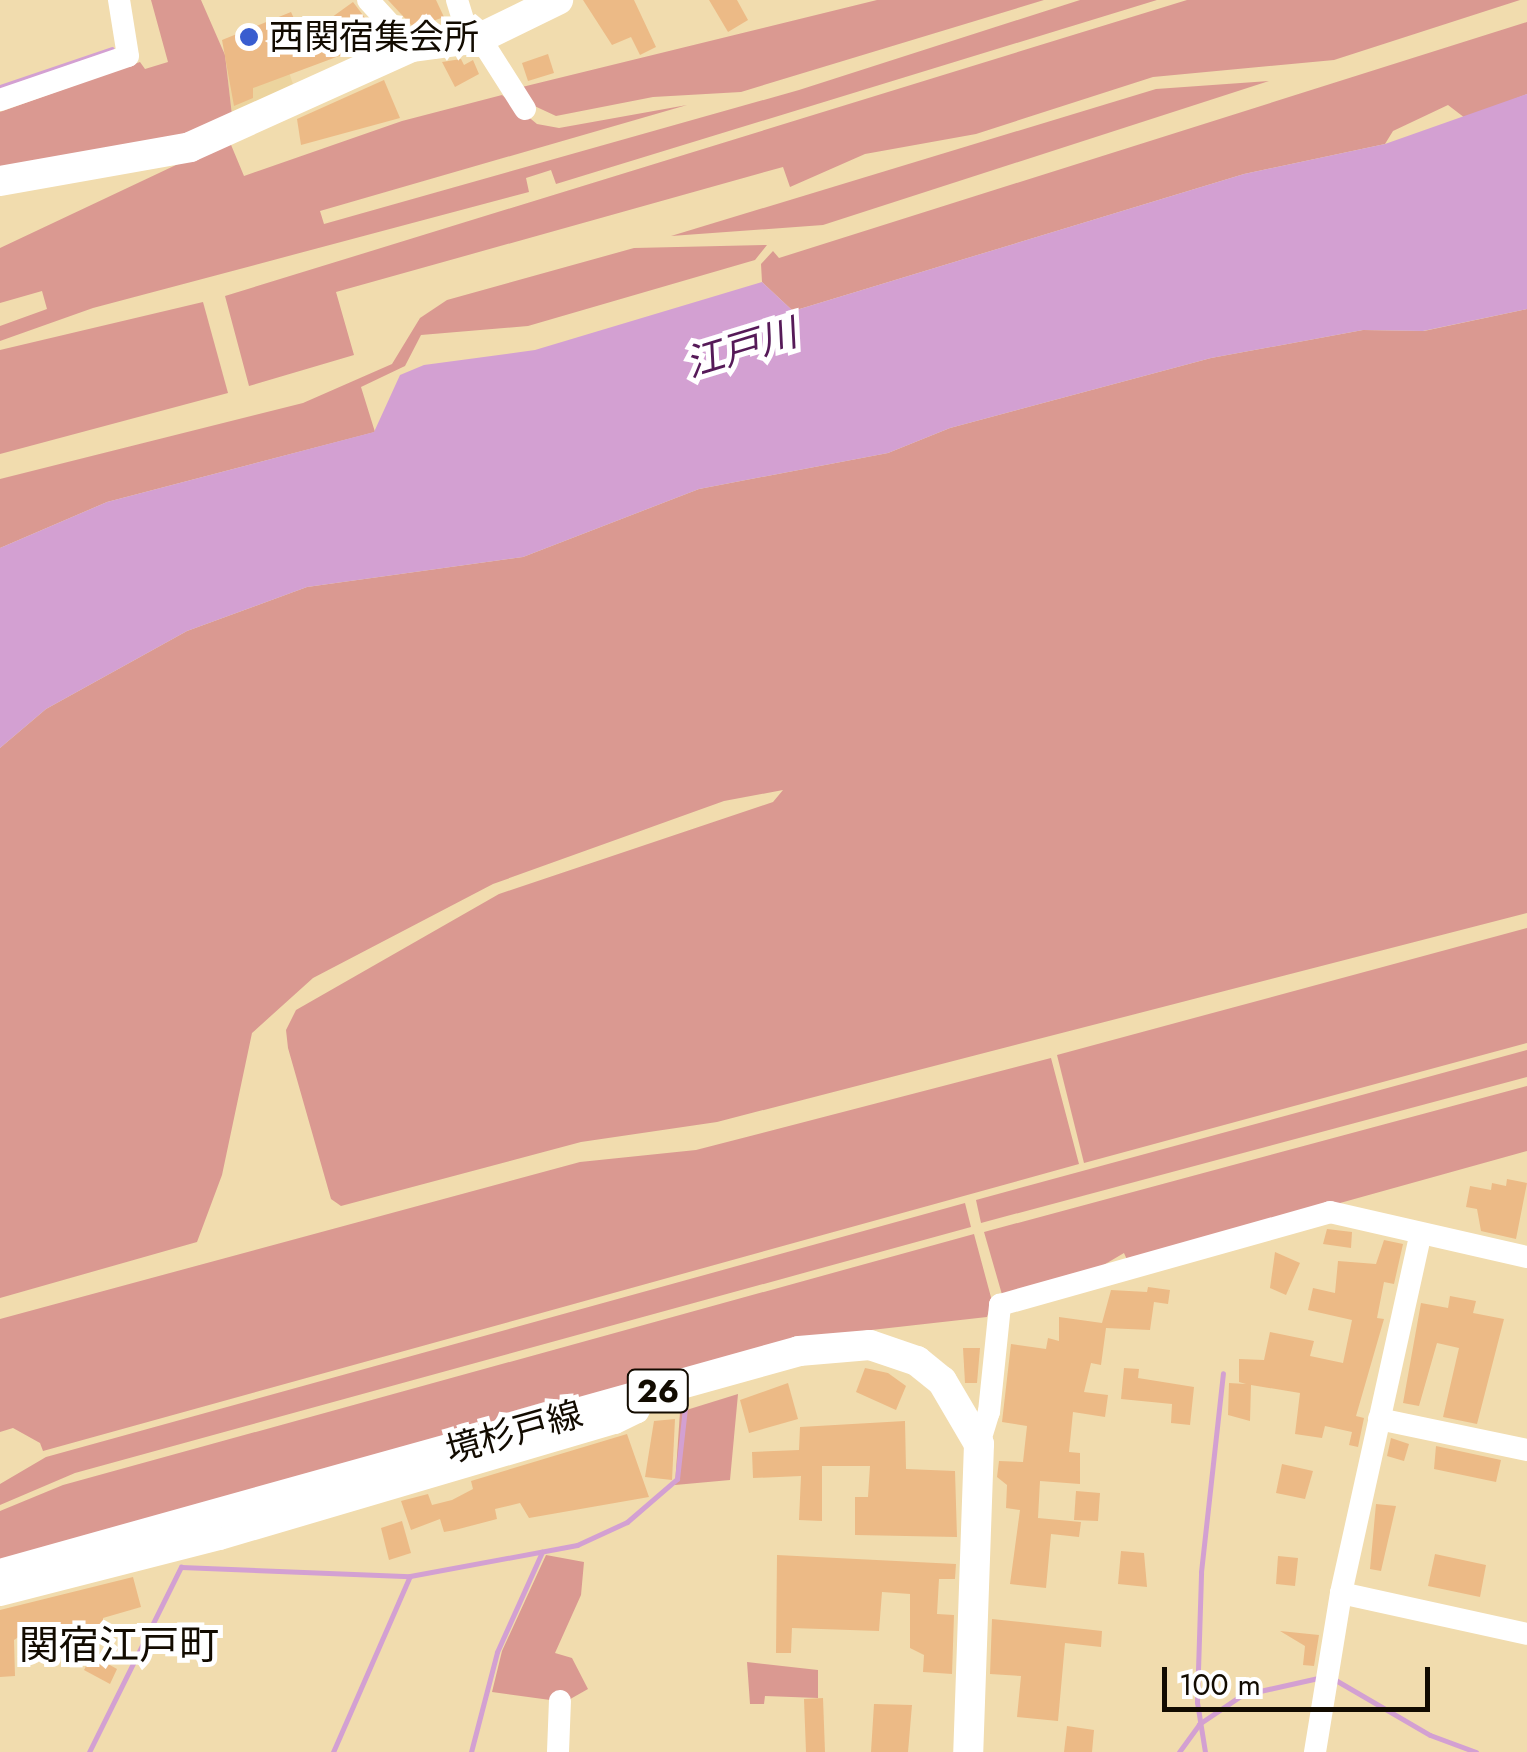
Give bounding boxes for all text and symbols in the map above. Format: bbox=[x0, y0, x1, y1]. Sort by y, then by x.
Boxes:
place label: 西関宿集会所 bbox=[269, 16, 479, 58]
marker: 西関宿集会所 bbox=[238, 26, 260, 48]
water label: 江戸川 bbox=[680, 310, 802, 386]
road number: 26 bbox=[626, 1364, 690, 1418]
street label: 境杉戸線 bbox=[441, 1393, 587, 1471]
district label: 関宿江戸町 bbox=[19, 1621, 219, 1669]
scale bar bbox=[1167, 1647, 1434, 1709]
text: 100 m bbox=[1179, 1663, 1261, 1706]

